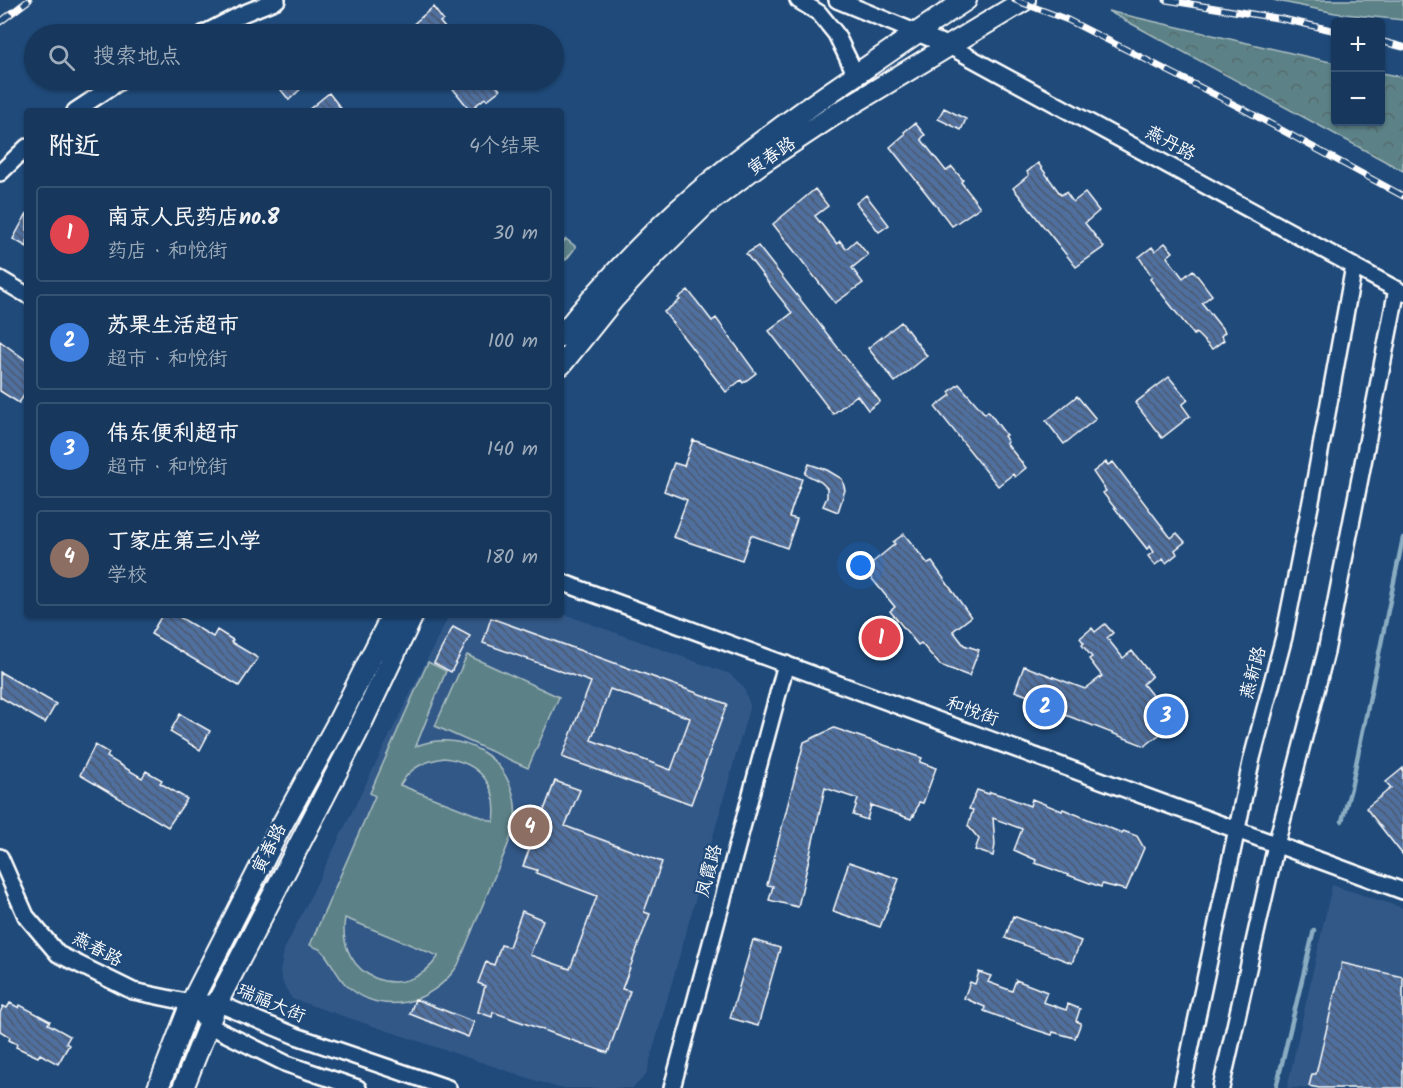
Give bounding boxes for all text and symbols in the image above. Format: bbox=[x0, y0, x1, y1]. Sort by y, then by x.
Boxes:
map controls bbox=[1331, 18, 1385, 126]
button: + bbox=[1331, 18, 1385, 72]
search box bbox=[24, 24, 564, 90]
text: 搜索地点 bbox=[93, 40, 181, 75]
icon: search bbox=[45, 41, 78, 74]
button: − bbox=[1331, 72, 1385, 126]
street label: 燕丹路 bbox=[1139, 119, 1201, 169]
text: 附近 bbox=[48, 126, 100, 168]
street label: 寅春路 bbox=[742, 130, 802, 184]
text: 4个结果 bbox=[469, 131, 540, 163]
text: 南京人民药店no.8 bbox=[107, 201, 279, 236]
text: 1 bbox=[66, 218, 73, 250]
text: 30 m bbox=[493, 218, 538, 250]
text: 药店 · 和悦街 bbox=[107, 236, 228, 268]
text: 苏果生活超市 bbox=[107, 309, 239, 344]
text: 2 bbox=[64, 326, 75, 358]
text: 100 m bbox=[488, 326, 538, 358]
text: 超市 · 和悦街 bbox=[107, 344, 228, 376]
text: 伟东便利超市 bbox=[107, 417, 239, 452]
text: 3 bbox=[64, 434, 75, 466]
text: 140 m bbox=[487, 434, 538, 466]
text: 超市 · 和悦街 bbox=[107, 452, 228, 484]
text: 丁家庄第三小学 bbox=[107, 525, 261, 560]
text: 4 bbox=[64, 542, 75, 574]
text: 180 m bbox=[486, 542, 538, 574]
your location bbox=[846, 551, 875, 580]
text: 学校 bbox=[107, 560, 147, 592]
pin: 1 bbox=[862, 616, 900, 660]
street label: 燕新路 bbox=[1233, 643, 1275, 703]
pin: 2 bbox=[1026, 684, 1064, 730]
street label: 和悦街 bbox=[942, 689, 1002, 735]
pin: 3 bbox=[1146, 694, 1186, 738]
pin: 4 bbox=[510, 804, 550, 850]
street label: 寅春路 bbox=[245, 818, 295, 880]
street label: 凤霞路 bbox=[689, 841, 731, 901]
street label: 燕春路 bbox=[66, 925, 128, 975]
street label: 瑞福大街 bbox=[232, 977, 310, 1031]

